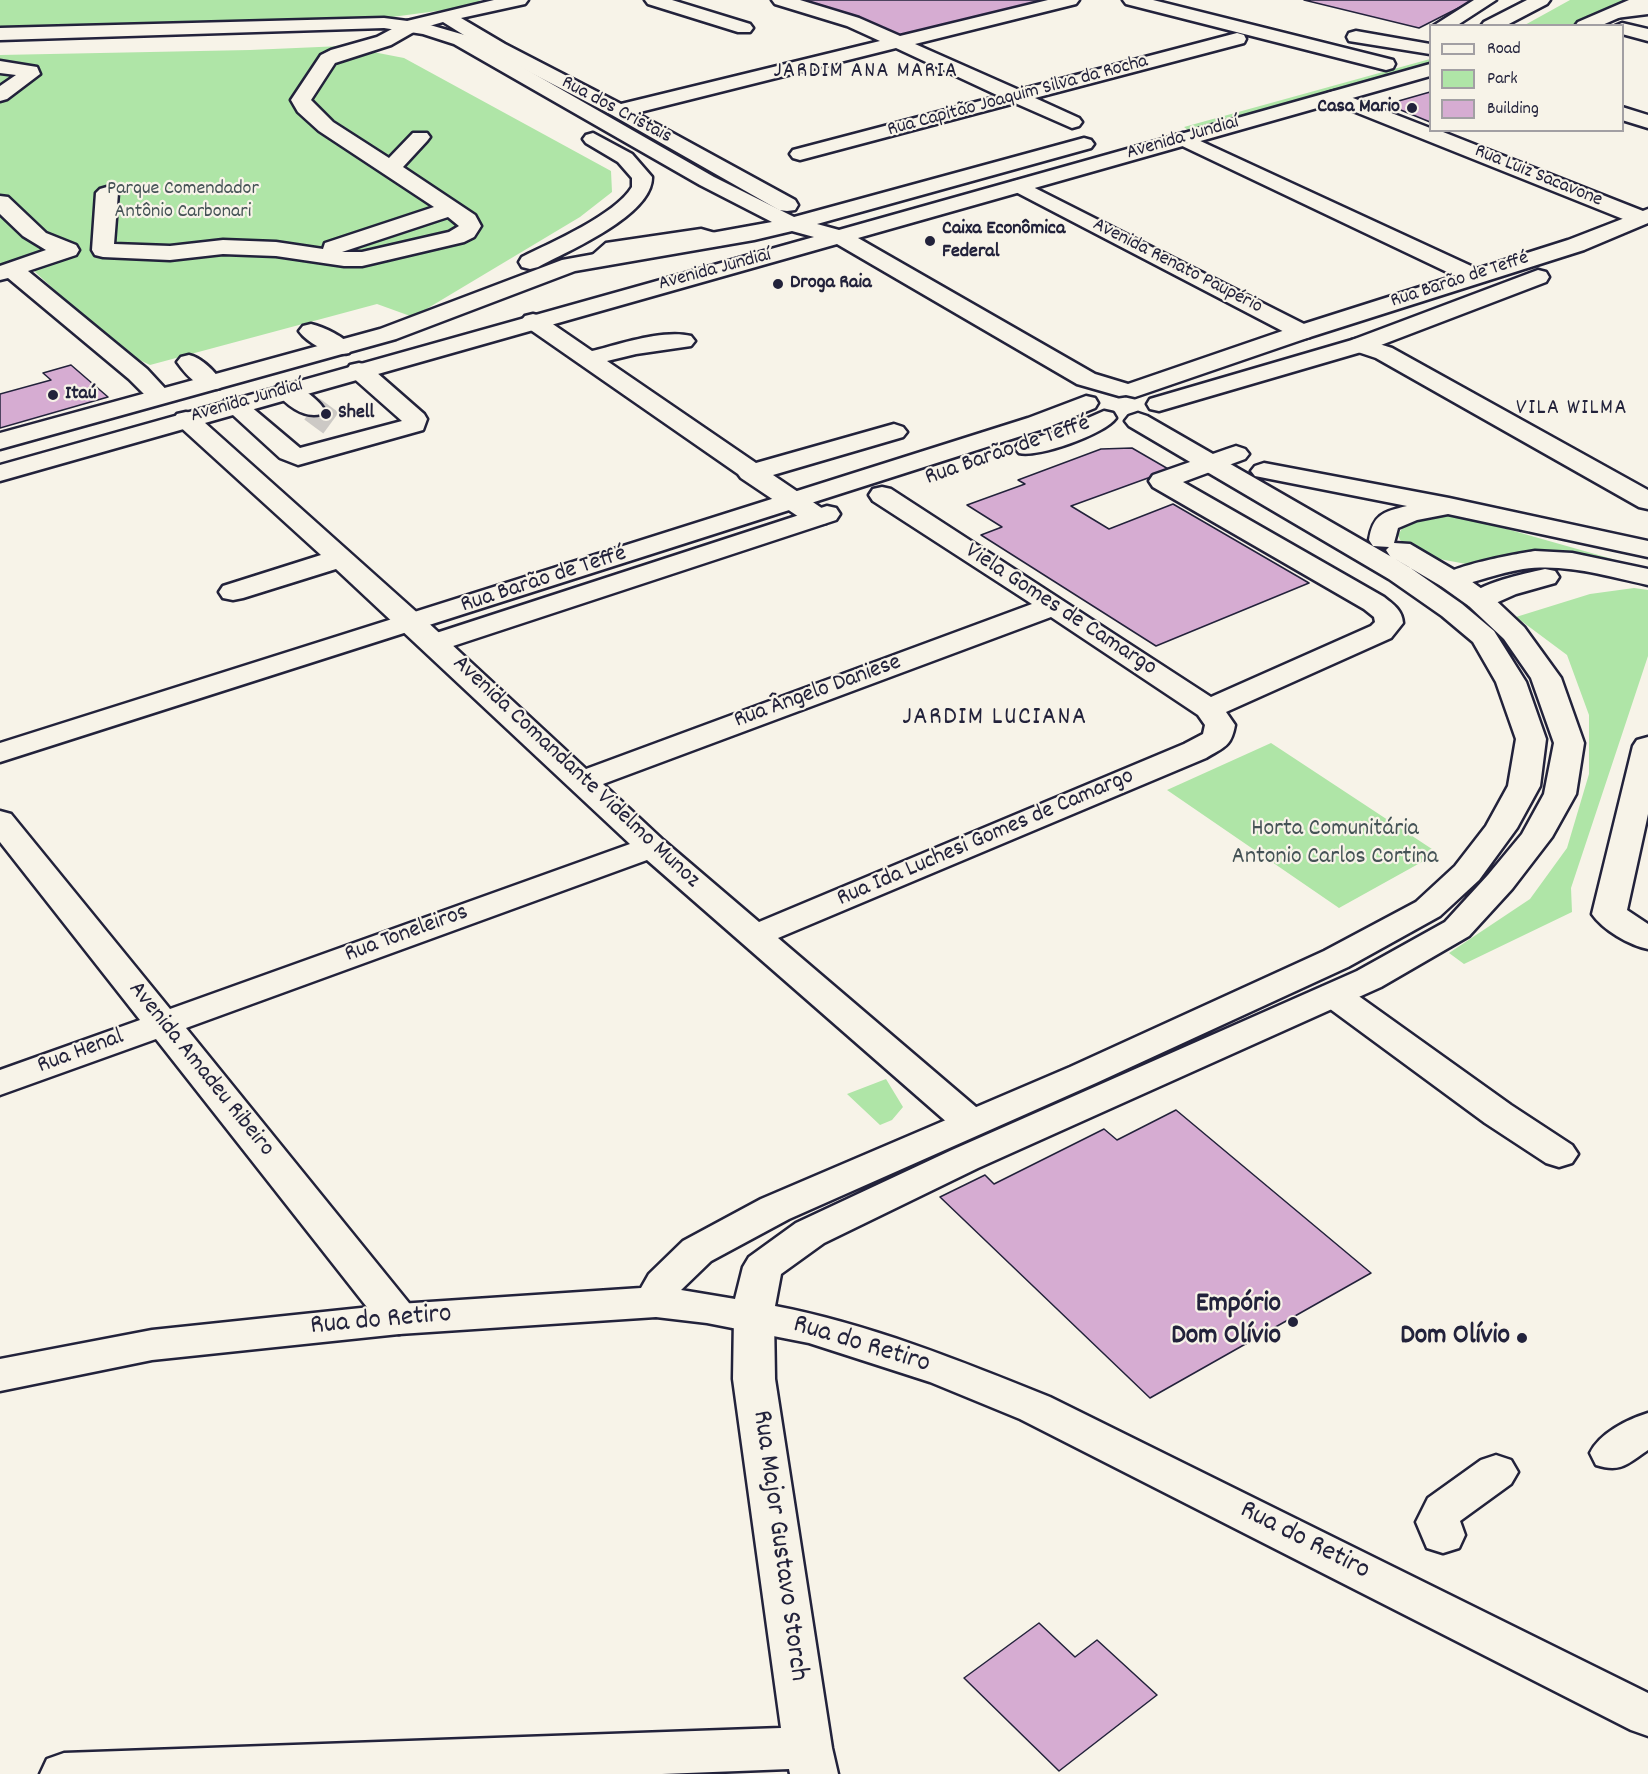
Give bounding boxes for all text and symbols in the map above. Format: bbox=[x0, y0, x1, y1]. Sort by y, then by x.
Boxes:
legend bbox=[1429, 24, 1624, 132]
text: Road bbox=[1487, 37, 1521, 62]
street label: Rua Capitão Joaquim Silva da Rocha bbox=[885, 51, 1151, 143]
district label: JARDIM ANA MARIA bbox=[773, 60, 959, 86]
text: Park bbox=[1487, 67, 1518, 92]
street label: Rua dos Cristais bbox=[557, 72, 675, 150]
place label: Casa Mario bbox=[1317, 96, 1400, 120]
text: Building bbox=[1487, 97, 1539, 122]
marker: Casa Mario bbox=[1405, 101, 1419, 115]
street label: Avenida Jundiaí bbox=[1124, 112, 1242, 166]
street label: Rua Luiz Sacavone bbox=[1471, 140, 1605, 214]
park label: Parque Comendador Antônio Carbonari bbox=[107, 178, 259, 225]
street label: Avenida Renato Paupério bbox=[1088, 214, 1266, 320]
place label: Caixa Econômica Federal bbox=[942, 218, 1065, 265]
marker: Caixa Econômica Federal bbox=[923, 234, 937, 248]
street label: Avenida Jundiaí bbox=[656, 244, 774, 298]
street label: Rua Barão de Teffé bbox=[1388, 247, 1532, 315]
place label: Droga Raia bbox=[790, 272, 872, 296]
marker: Droga Raia bbox=[771, 277, 785, 291]
street label: Avenida Jundiaí bbox=[188, 375, 306, 429]
place label: Itaú bbox=[65, 383, 97, 407]
marker: Itaú bbox=[46, 388, 60, 402]
district label: VILA WILMA bbox=[1516, 397, 1628, 423]
place label: Shell bbox=[338, 402, 374, 426]
marker: Shell bbox=[319, 407, 333, 421]
street label: Rua Barão de Teffé bbox=[922, 410, 1094, 494]
street label: Viela Gomes de Camargo bbox=[959, 538, 1161, 684]
street label: Rua Barão de Teffé bbox=[458, 541, 630, 621]
street label: Rua Ângelo Daniese bbox=[731, 649, 905, 737]
street label: Avenida Comandante Videlmo Munoz bbox=[445, 650, 705, 896]
district label: JARDIM LUCIANA bbox=[902, 703, 1088, 735]
street label: Rua Ida Luchesi Gomes de Camargo bbox=[833, 763, 1139, 915]
park label: Horta Comunitária Antonio Carlos Cortina bbox=[1232, 817, 1438, 873]
street label: Rua Toneleiros bbox=[342, 899, 472, 971]
street label: Avenida Amadeu Ribeiro bbox=[121, 977, 279, 1163]
street label: Rua Henal bbox=[34, 1024, 128, 1082]
place label: Empório Dom Olívio bbox=[1171, 1289, 1281, 1355]
street label: Rua do Retiro bbox=[309, 1299, 453, 1345]
street label: Rua do Retiro bbox=[788, 1309, 934, 1383]
marker: Empório Dom Olívio bbox=[1286, 1315, 1300, 1329]
place label: Dom Olívio bbox=[1400, 1321, 1510, 1355]
marker: Dom Olívio bbox=[1515, 1331, 1529, 1345]
street label: Rua Major Gustavo Storch bbox=[742, 1408, 814, 1684]
street label: Rua do Retiro bbox=[1233, 1495, 1375, 1589]

